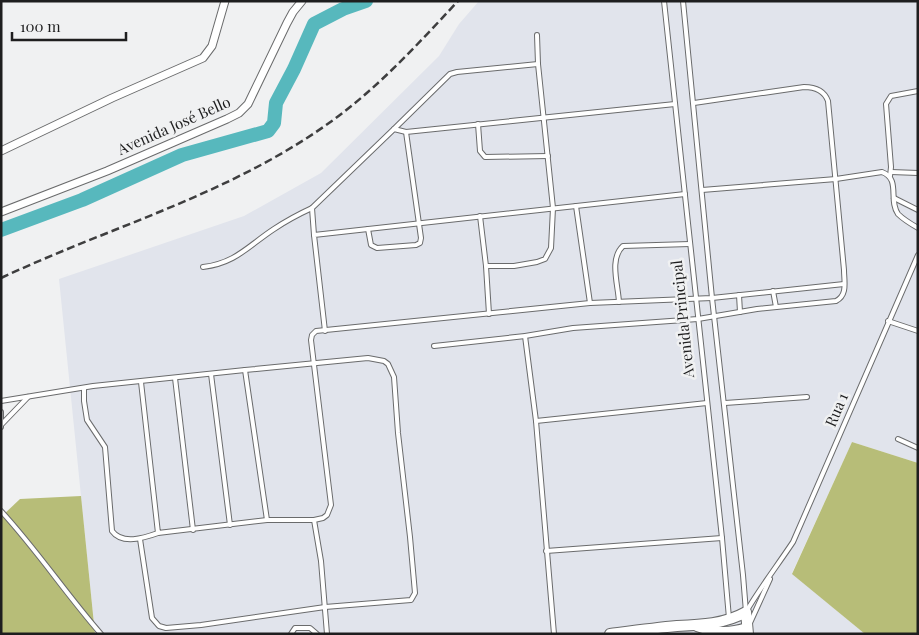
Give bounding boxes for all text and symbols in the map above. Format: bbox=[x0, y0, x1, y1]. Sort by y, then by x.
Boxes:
scale bar bbox=[12, 10, 126, 42]
text: 100 m bbox=[20, 16, 61, 36]
street label: Avenida José Bello bbox=[113, 91, 233, 159]
street label: Avenida Principal bbox=[666, 259, 698, 380]
street label: Rua 1 bbox=[820, 389, 852, 430]

